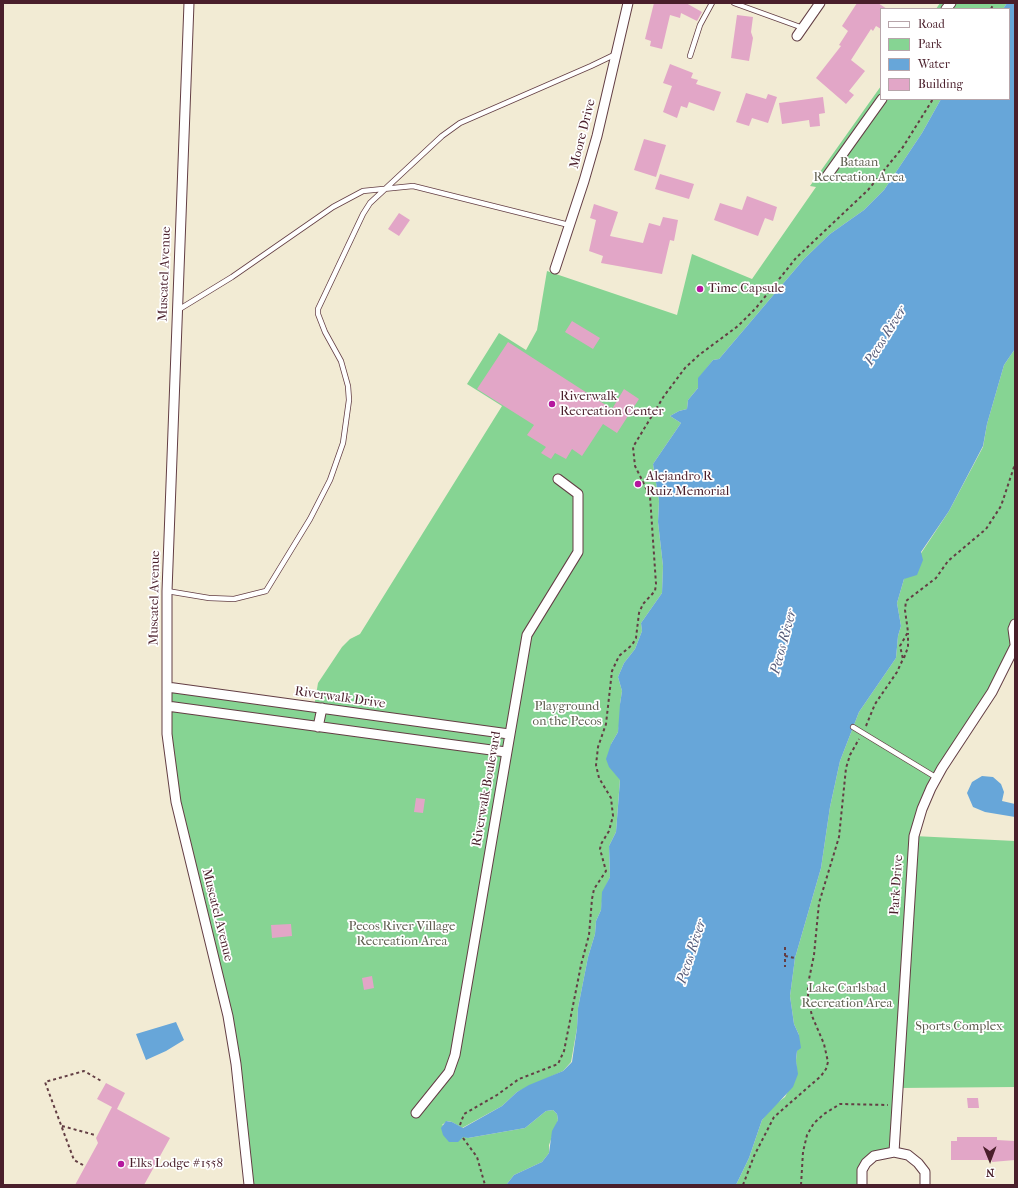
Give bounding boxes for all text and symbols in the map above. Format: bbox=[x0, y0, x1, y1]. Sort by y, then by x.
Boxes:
legend bbox=[880, 8, 1010, 100]
text: Road bbox=[918, 17, 945, 31]
text: Park bbox=[918, 37, 942, 51]
text: Water bbox=[918, 57, 950, 71]
text: Building bbox=[918, 77, 963, 91]
street label: Moore Drive bbox=[567, 98, 599, 170]
park label: Bataan Recreation Area bbox=[814, 155, 904, 186]
street label: Muscatel Avenue bbox=[156, 226, 174, 322]
place label: Time Capsule bbox=[708, 281, 784, 297]
marker: Time Capsule bbox=[695, 284, 705, 294]
water label: Pecos River bbox=[861, 303, 911, 369]
place label: Riverwalk Recreation Center bbox=[560, 389, 664, 420]
marker: Riverwalk Recreation Center bbox=[547, 399, 557, 409]
place label: Alejandro R Ruiz Memorial bbox=[646, 469, 729, 500]
marker: Alejandro R Ruiz Memorial bbox=[633, 479, 643, 489]
street label: Muscatel Avenue bbox=[146, 550, 164, 646]
water label: Pecos River bbox=[767, 608, 801, 676]
street label: Riverwalk Drive bbox=[294, 684, 386, 712]
park label: Playground on the Pecos bbox=[532, 699, 602, 730]
street label: Riverwalk Boulevard bbox=[469, 730, 505, 848]
street label: Park Drive bbox=[887, 854, 907, 916]
street label: Muscatel Avenue bbox=[198, 867, 236, 963]
water label: Pecos River bbox=[674, 918, 710, 986]
park label: Pecos River Village Recreation Area bbox=[349, 919, 455, 950]
park label: Lake Carlsbad Recreation Area bbox=[802, 981, 892, 1012]
park label: Sports Complex bbox=[915, 1019, 1003, 1035]
north arrow bbox=[970, 1140, 1010, 1180]
place label: Elks Lodge #1558 bbox=[129, 1156, 223, 1172]
marker: Elks Lodge #1558 bbox=[116, 1159, 126, 1169]
text: N bbox=[986, 1166, 995, 1179]

